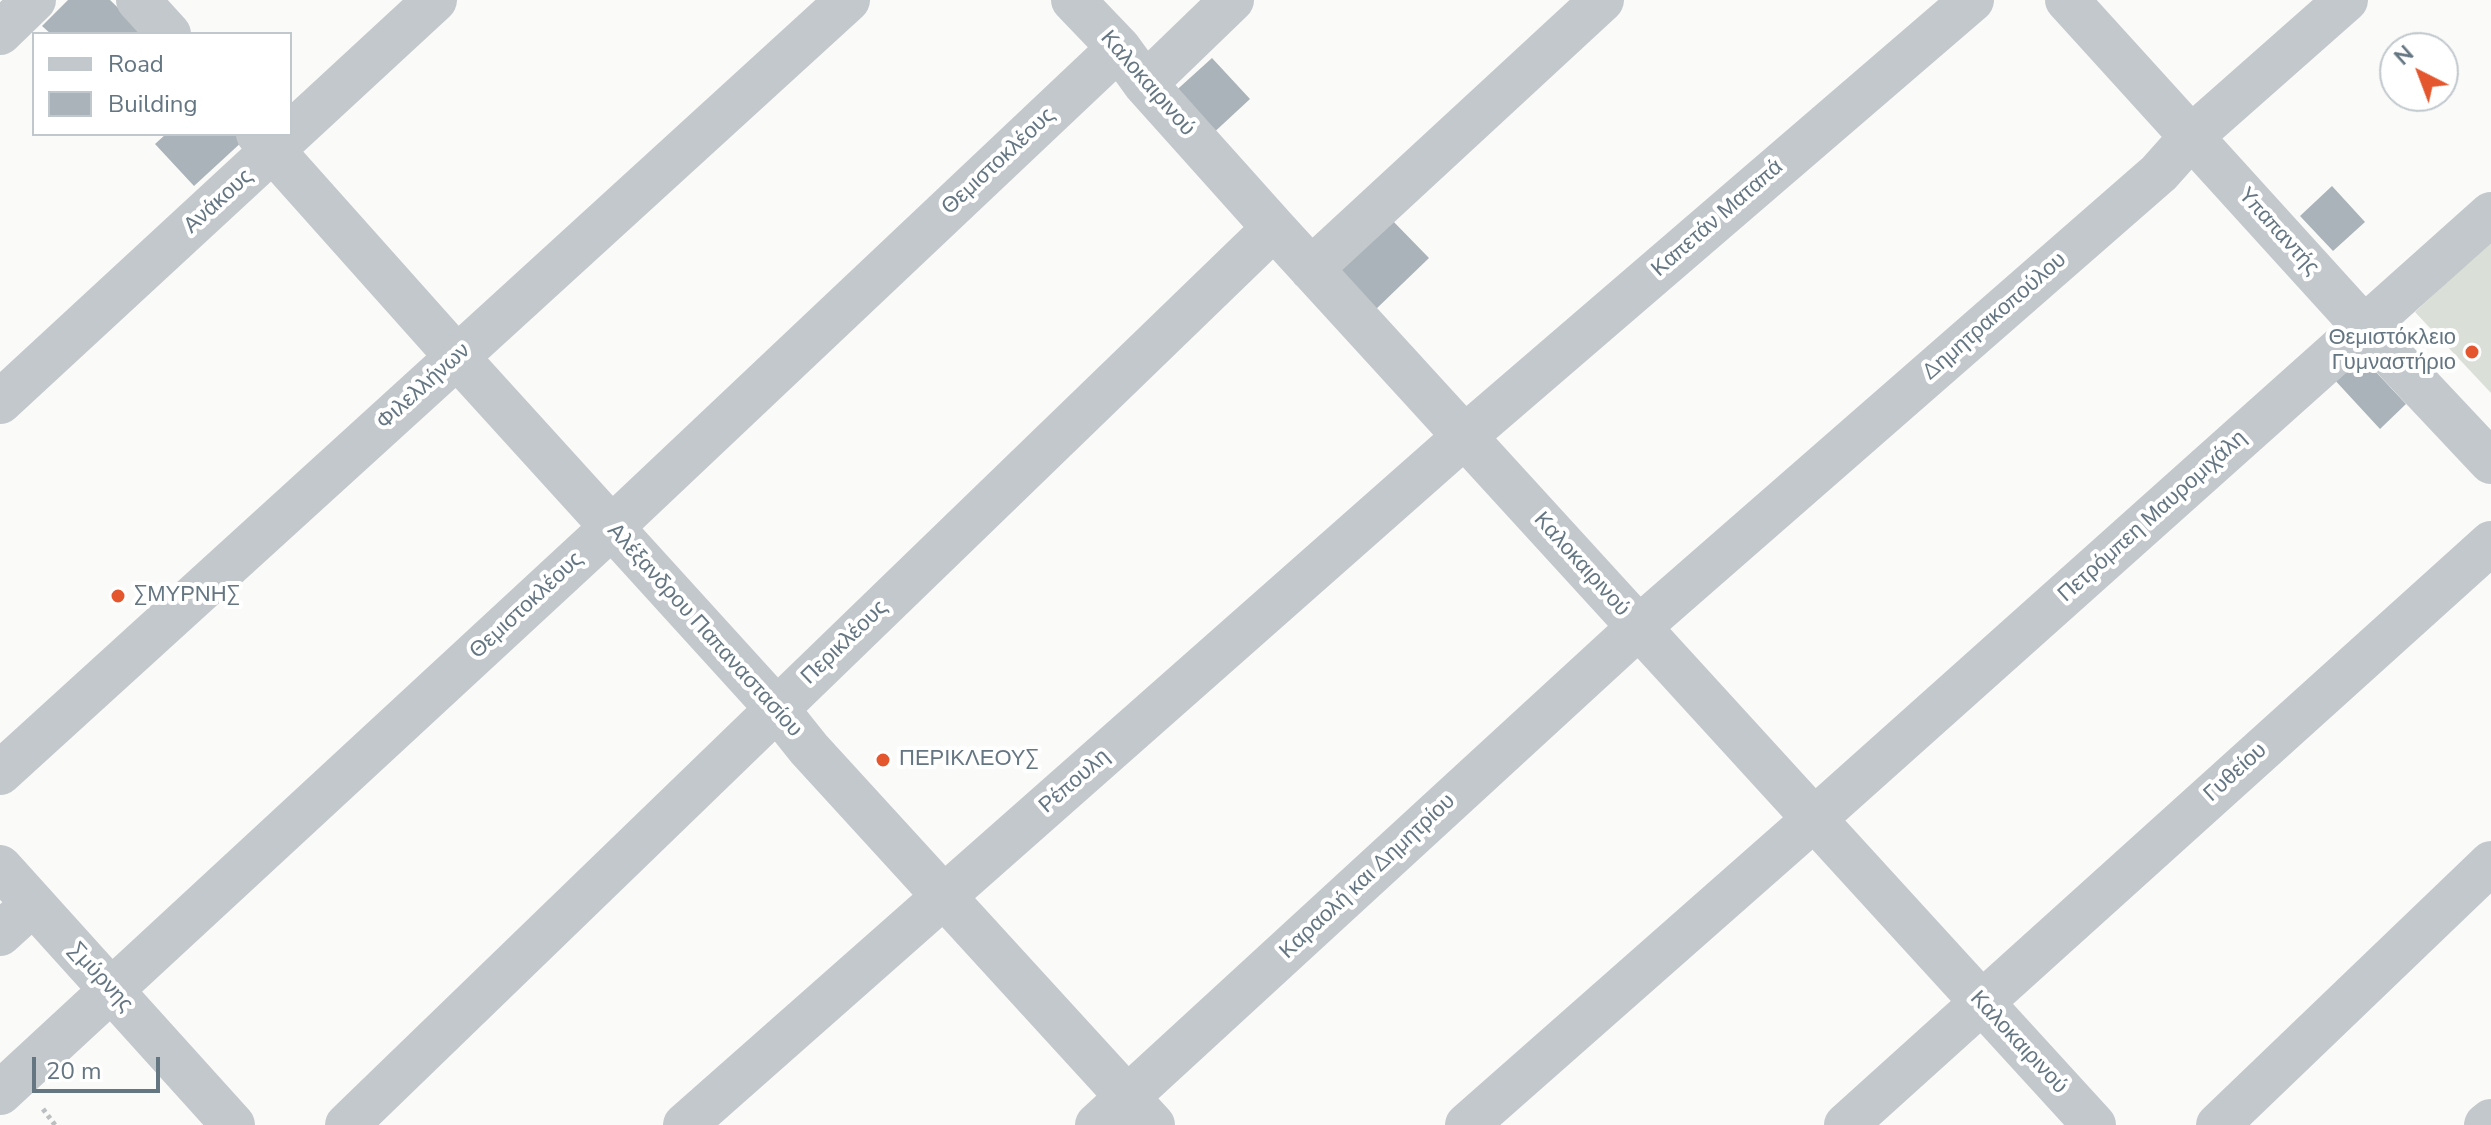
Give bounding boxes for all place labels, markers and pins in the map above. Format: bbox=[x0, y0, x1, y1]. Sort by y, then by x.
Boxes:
place label: Θεμιστόκλειο Γυμναστήριο bbox=[2328, 326, 2456, 378]
marker: Θεμιστόκλειο Γυμναστήριο bbox=[2463, 343, 2481, 361]
place label: ΣΜΥΡΝΗΣ bbox=[134, 583, 240, 609]
marker: ΣΜΥΡΝΗΣ bbox=[109, 587, 127, 605]
place label: ΠΕΡΙΚΛΕΟΥΣ bbox=[899, 747, 1039, 773]
marker: ΠΕΡΙΚΛΕΟΥΣ bbox=[874, 751, 892, 769]

